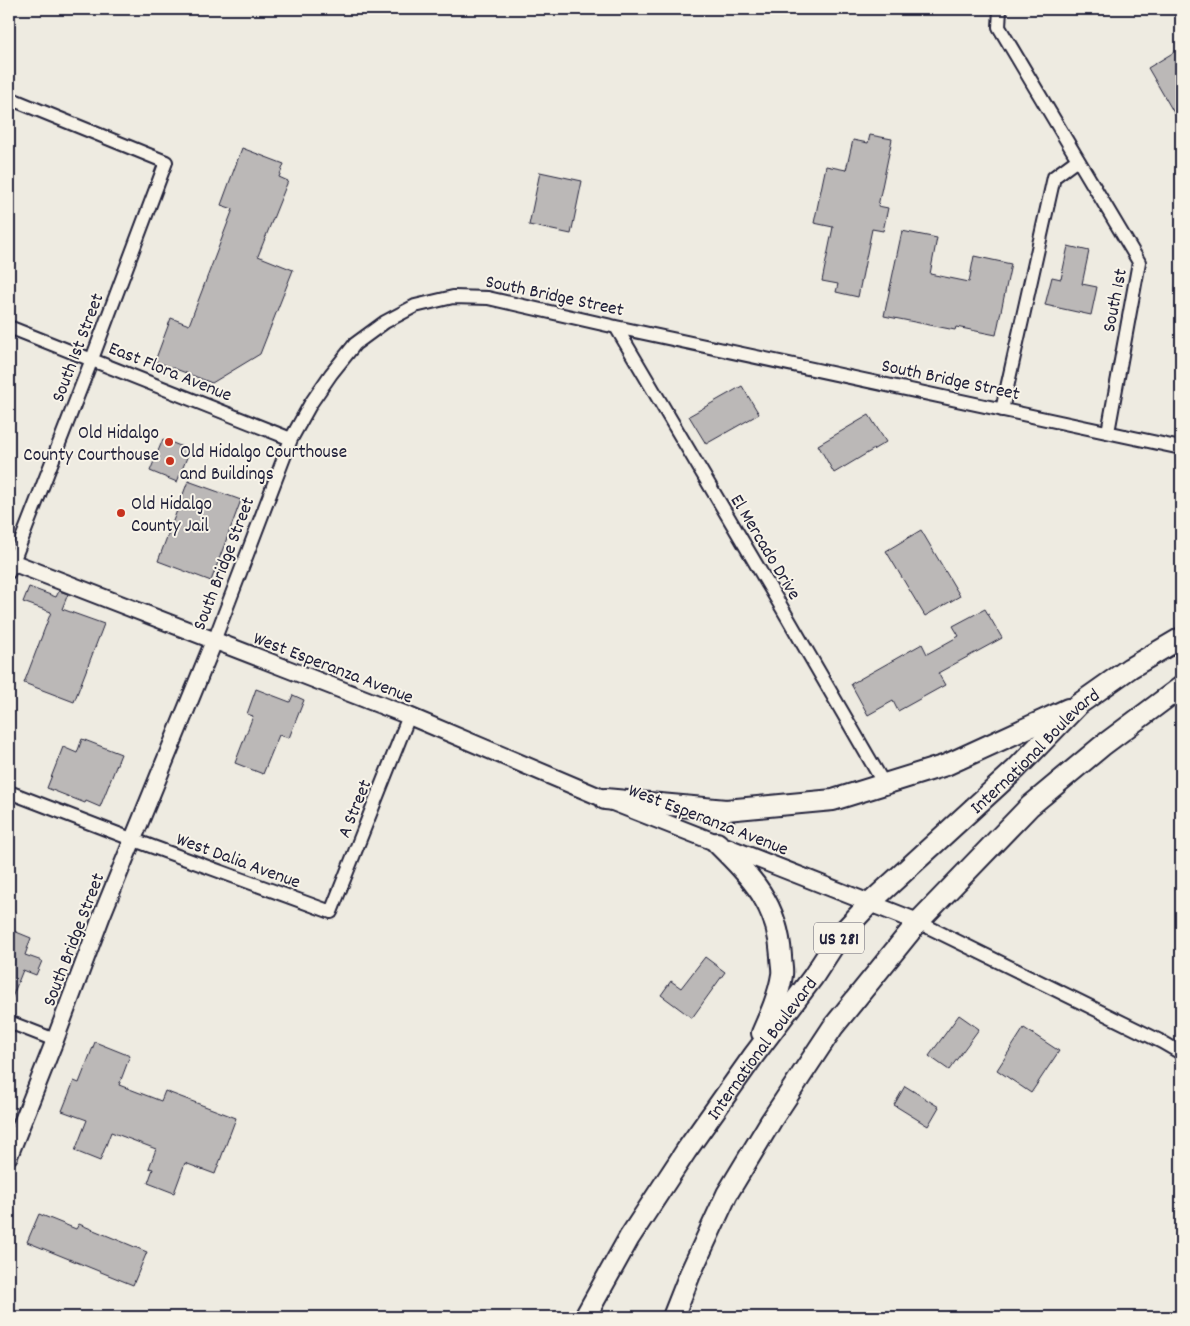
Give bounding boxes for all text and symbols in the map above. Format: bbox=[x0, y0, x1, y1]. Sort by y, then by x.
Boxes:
street label: South 1st bbox=[1097, 267, 1136, 335]
street label: South Bridge Street bbox=[483, 270, 626, 325]
street label: South 1st Street bbox=[46, 290, 112, 407]
street label: East Flora Avenue bbox=[104, 336, 235, 410]
street label: South Bridge Street bbox=[879, 354, 1022, 409]
place label: Old Hidalgo County Courthouse bbox=[23, 421, 159, 470]
marker: Old Hidalgo County Courthouse bbox=[163, 436, 175, 448]
place label: Old Hidalgo Courthouse and Buildings bbox=[180, 440, 347, 489]
marker: Old Hidalgo Courthouse and Buildings bbox=[164, 455, 176, 467]
street label: El Mercado Drive bbox=[722, 490, 806, 606]
place label: Old Hidalgo County Jail bbox=[131, 492, 212, 541]
street label: South Bridge Street bbox=[187, 494, 263, 635]
marker: Old Hidalgo County Jail bbox=[115, 507, 127, 519]
street label: West Esperanza Avenue bbox=[249, 626, 417, 712]
street label: International Boulevard bbox=[965, 683, 1106, 822]
street label: A Street bbox=[332, 776, 380, 843]
street label: West Esperanza Avenue bbox=[624, 778, 792, 864]
street label: West Dalia Avenue bbox=[172, 827, 304, 897]
street label: South Bridge Street bbox=[37, 870, 113, 1011]
road number: US 281 bbox=[814, 922, 864, 954]
street label: International Boulevard bbox=[702, 973, 825, 1127]

